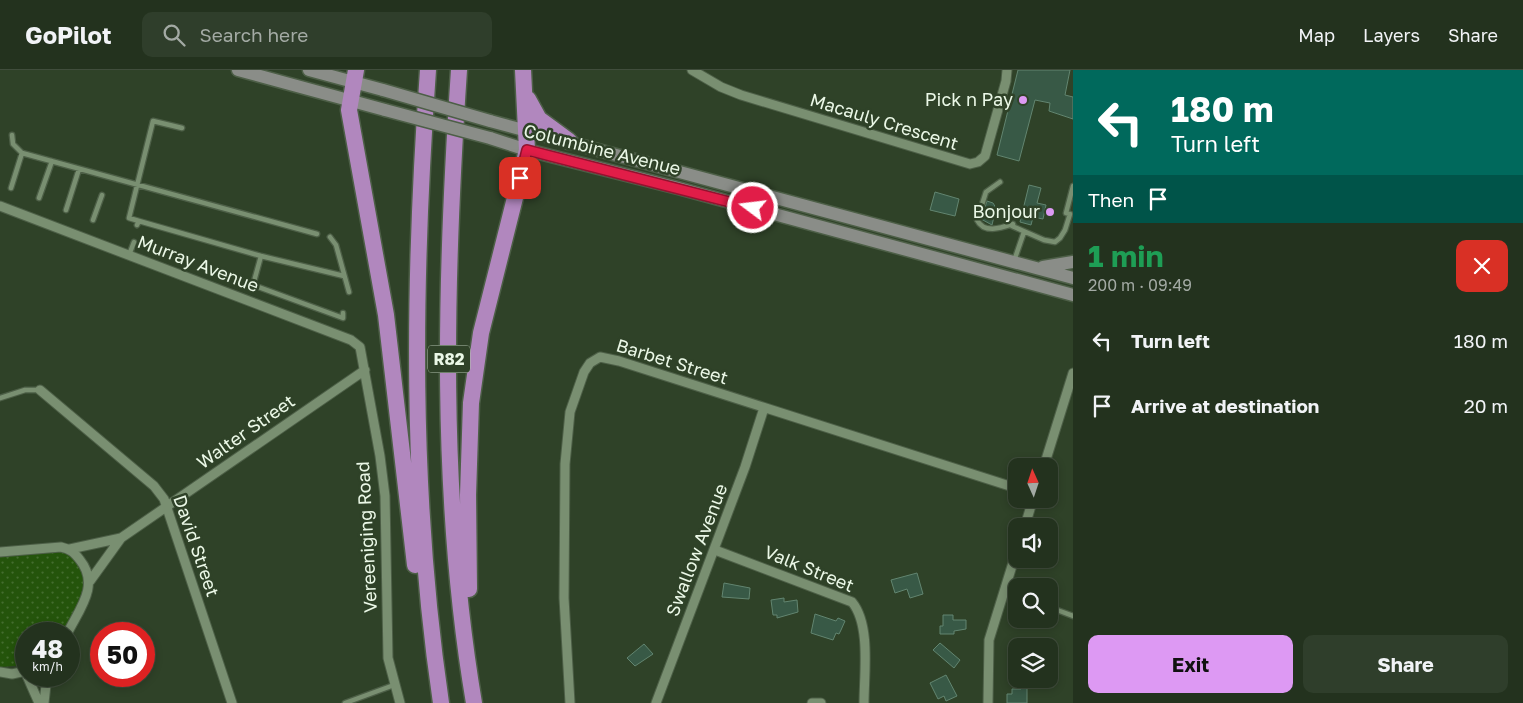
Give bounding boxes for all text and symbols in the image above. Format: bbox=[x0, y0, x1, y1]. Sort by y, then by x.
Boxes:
search box bbox=[142, 12, 492, 57]
text: GoPilot bbox=[25, 20, 112, 49]
icon: search bbox=[160, 21, 188, 49]
text: Search here bbox=[200, 23, 308, 46]
text: Map bbox=[1298, 24, 1335, 46]
text: Layers bbox=[1363, 24, 1420, 46]
text: Share bbox=[1448, 24, 1498, 46]
street label: Macauly Crescent bbox=[807, 88, 961, 154]
place label: Pick n Pay bbox=[925, 88, 1013, 110]
text: 180 m bbox=[1171, 88, 1274, 130]
icon: left bbox=[1088, 90, 1153, 155]
marker: Pick n Pay bbox=[1017, 94, 1029, 106]
street label: Columbine Avenue bbox=[521, 119, 683, 179]
text: Turn left bbox=[1171, 130, 1260, 157]
pin bbox=[499, 157, 541, 199]
icon: arrive bbox=[506, 164, 534, 192]
position arrow bbox=[726, 181, 778, 233]
icon: arrive bbox=[1144, 185, 1172, 213]
text: Then bbox=[1088, 188, 1134, 211]
place label: Bonjour bbox=[973, 200, 1040, 222]
marker: Bonjour bbox=[1044, 206, 1056, 218]
street label: Murray Avenue bbox=[135, 230, 262, 296]
text: 1 min bbox=[1088, 238, 1164, 274]
button: close bbox=[1456, 240, 1508, 292]
text: 200 m · 09:49 bbox=[1088, 275, 1192, 295]
icon: left bbox=[1088, 327, 1116, 355]
text: Turn left bbox=[1131, 329, 1210, 352]
text: 180 m bbox=[1454, 329, 1508, 352]
street label: Barbet Street bbox=[614, 334, 731, 388]
road number: R82 bbox=[428, 346, 470, 372]
street label: Walter Street bbox=[192, 389, 299, 473]
icon: arrive bbox=[1088, 392, 1116, 420]
text: Arrive at destination bbox=[1131, 394, 1319, 417]
text: 20 m bbox=[1464, 394, 1508, 417]
north arrow bbox=[1008, 458, 1058, 508]
map controls bbox=[1008, 458, 1058, 688]
street label: Vereeniging Road bbox=[351, 461, 381, 613]
street label: Swallow Avenue bbox=[661, 480, 731, 619]
street label: David Street bbox=[169, 492, 225, 599]
button: sound bbox=[1008, 518, 1058, 568]
street label: Valk Street bbox=[761, 540, 857, 596]
button: search bbox=[1008, 578, 1058, 628]
speed limit sign: 50 bbox=[90, 622, 155, 687]
text: 48 bbox=[32, 633, 63, 664]
button: Exit bbox=[1088, 635, 1293, 693]
button: Share bbox=[1303, 635, 1508, 693]
button: layers bbox=[1008, 638, 1058, 688]
text: km/h bbox=[32, 659, 63, 674]

